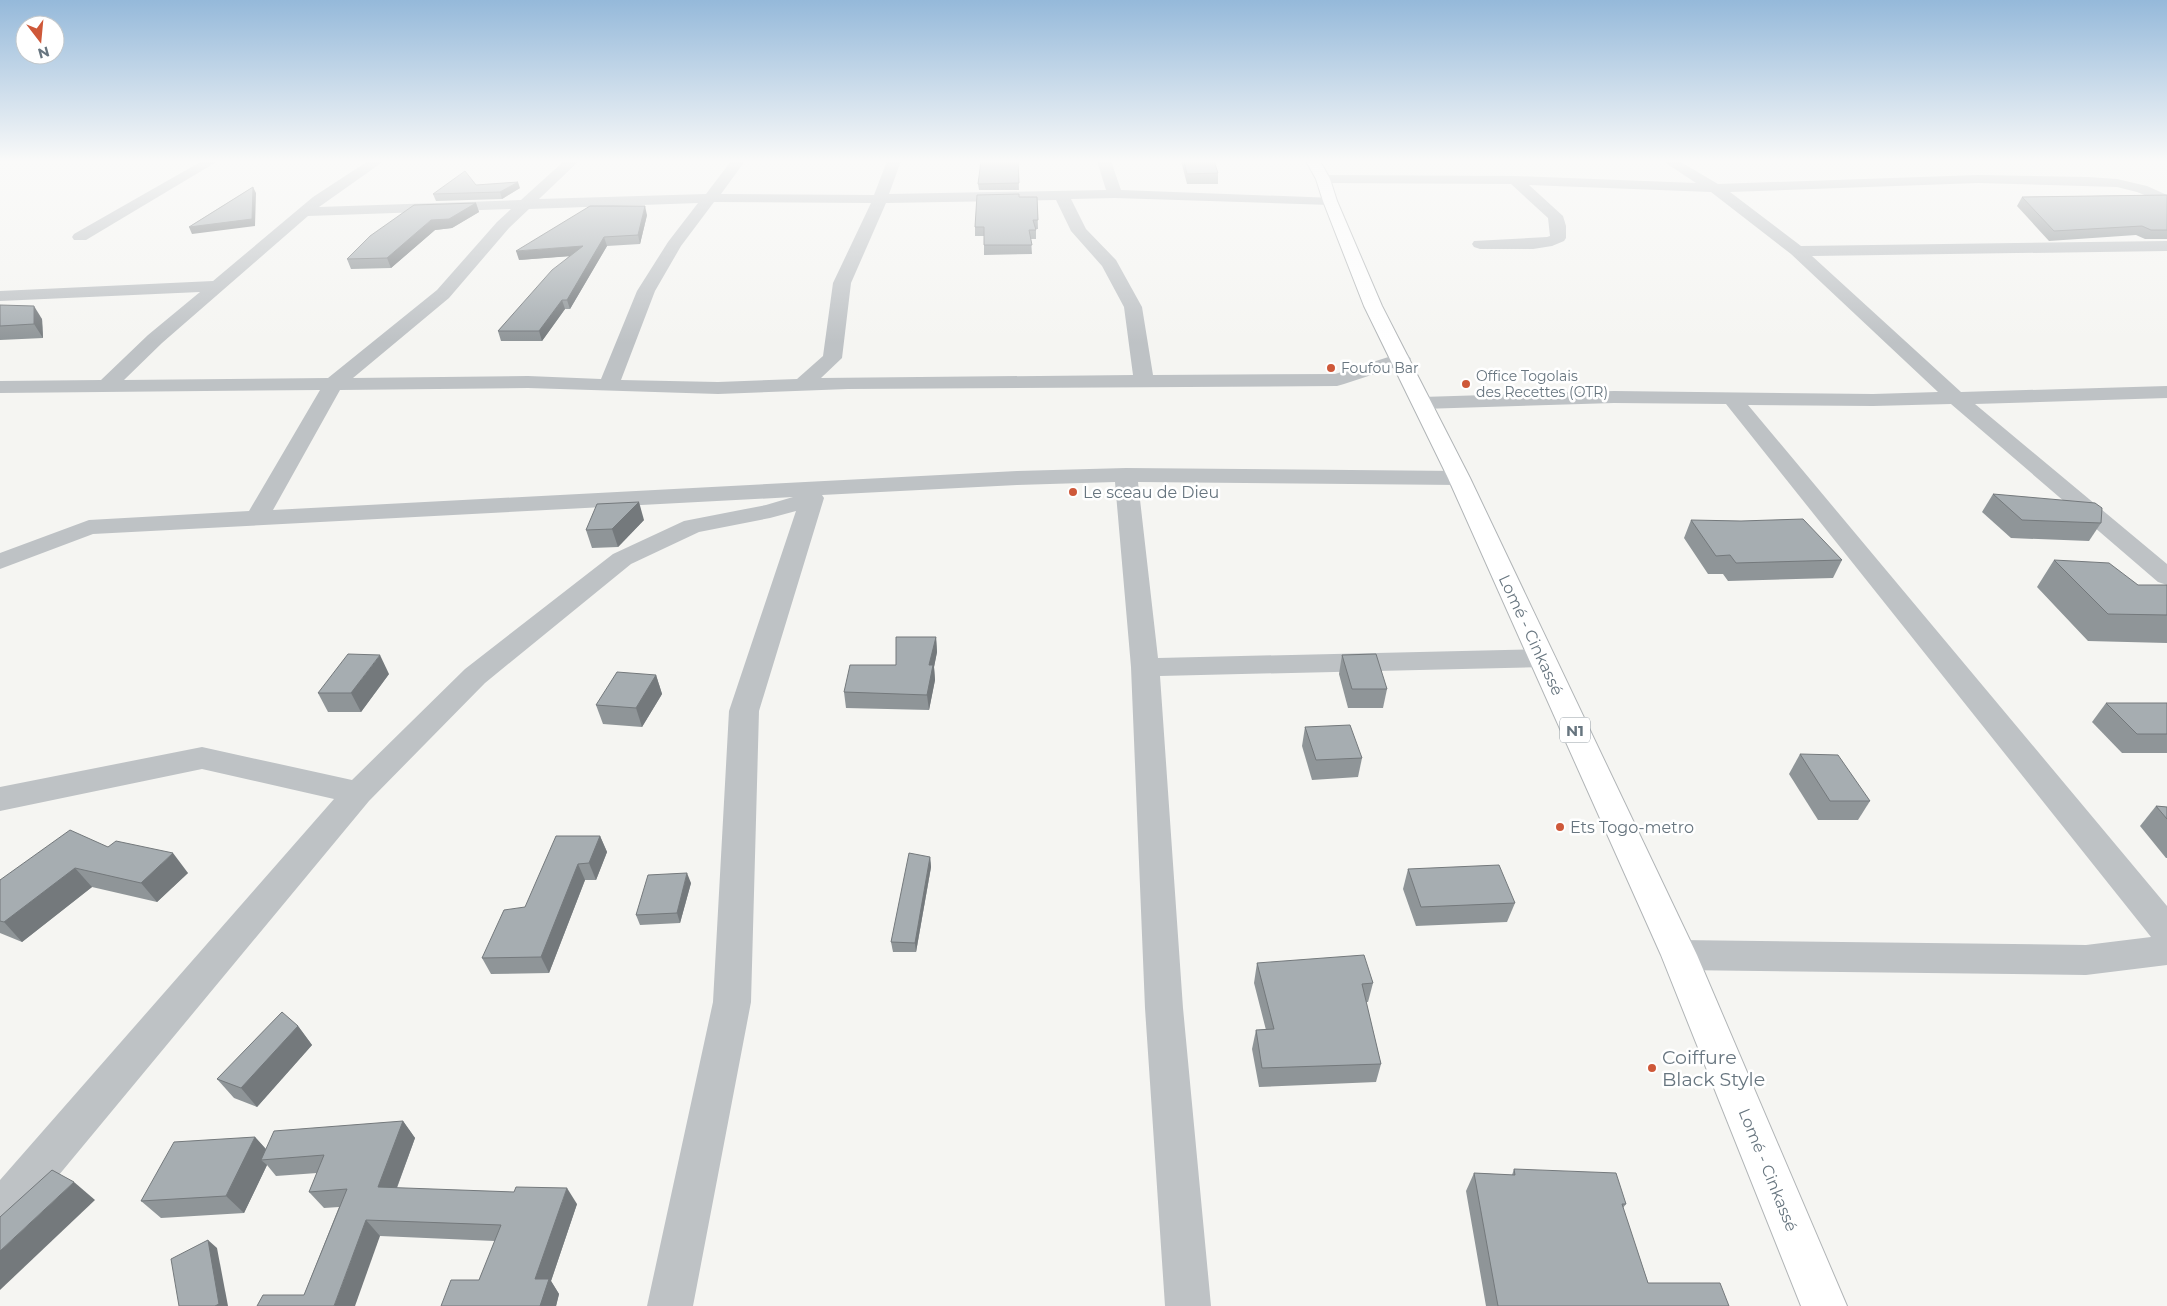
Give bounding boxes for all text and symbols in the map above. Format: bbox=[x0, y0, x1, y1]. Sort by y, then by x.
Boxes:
north arrow bbox=[15, 15, 65, 65]
text: N bbox=[36, 42, 52, 63]
place label: Foufou Bar bbox=[1341, 359, 1419, 377]
marker: Foufou Bar bbox=[1325, 362, 1337, 374]
place label: Office Togolais des Recettes (OTR) bbox=[1476, 367, 1608, 401]
marker: Office Togolais des Recettes (OTR) bbox=[1460, 378, 1472, 390]
place label: Le sceau de Dieu bbox=[1083, 483, 1219, 502]
marker: Le sceau de Dieu bbox=[1067, 486, 1079, 498]
street label: Lomé - Cinkassé bbox=[1495, 572, 1567, 698]
road number: N1 bbox=[1560, 718, 1590, 742]
place label: Ets Togo-metro bbox=[1570, 818, 1694, 837]
marker: Ets Togo-metro bbox=[1554, 821, 1566, 833]
place label: Coiffure Black Style bbox=[1662, 1046, 1765, 1091]
marker: Coiffure Black Style bbox=[1646, 1062, 1658, 1074]
street label: Lomé - Cinkassé bbox=[1735, 1106, 1801, 1234]

